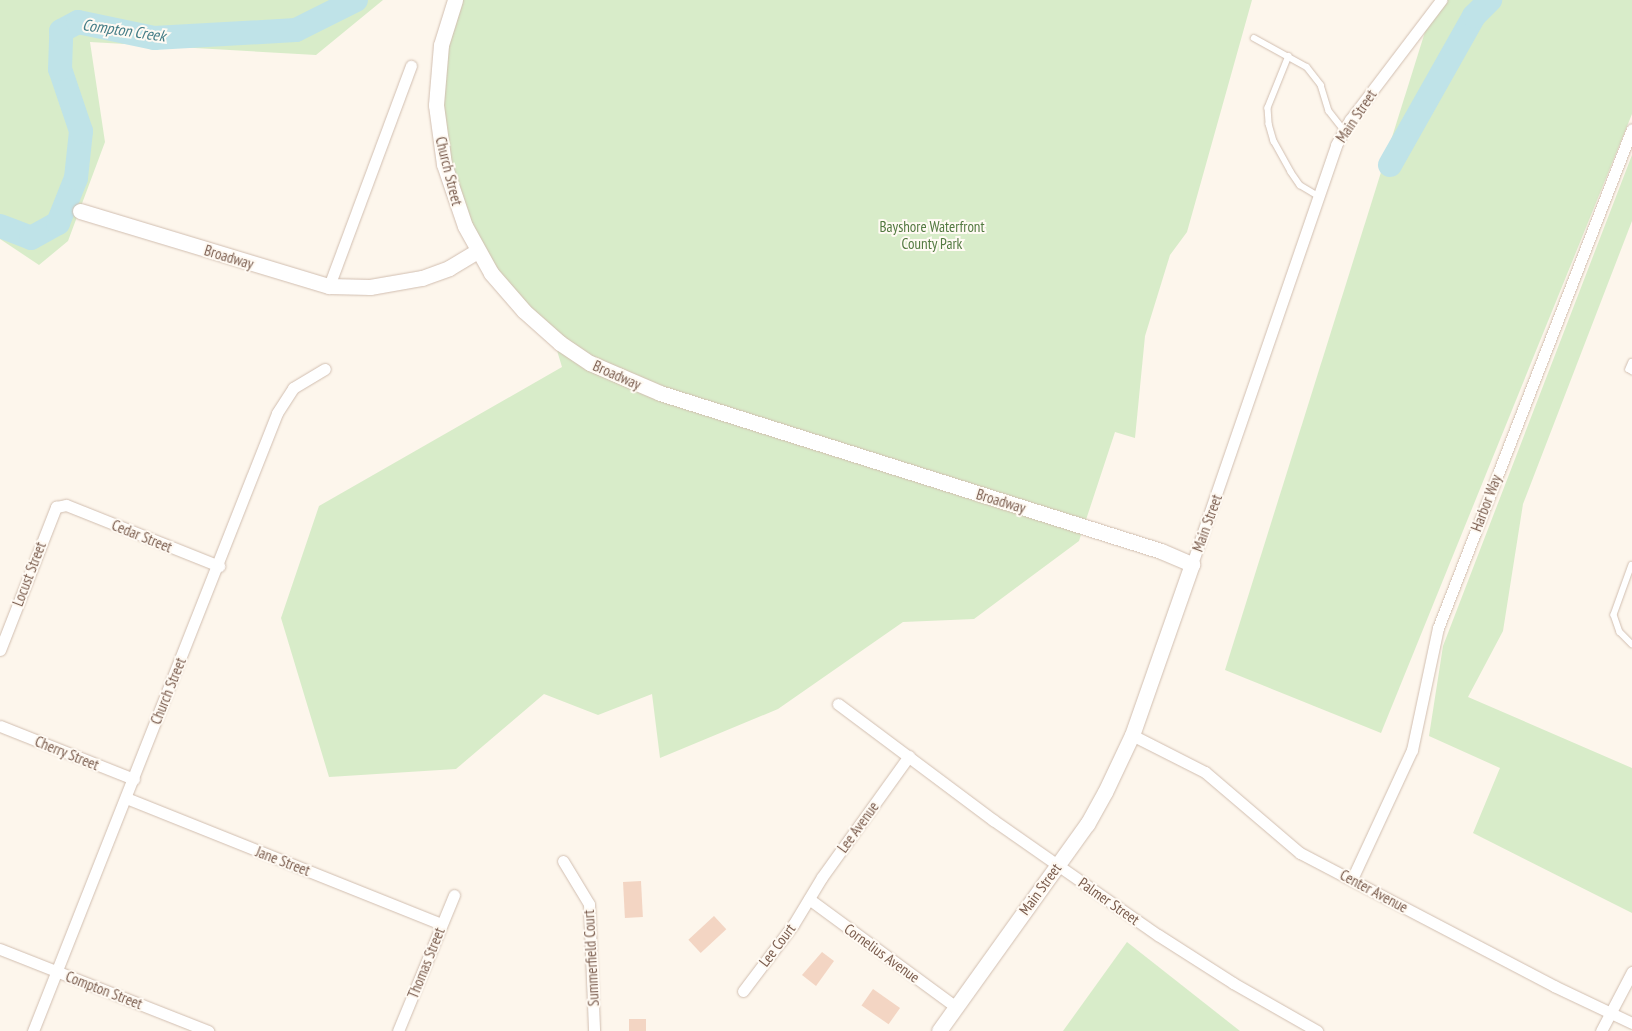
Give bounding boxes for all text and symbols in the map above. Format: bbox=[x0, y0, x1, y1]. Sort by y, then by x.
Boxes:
water label: Compton Creek bbox=[81, 15, 167, 45]
street label: Main Street bbox=[1332, 86, 1380, 146]
street label: Church Street bbox=[432, 135, 466, 207]
park label: Bayshore Waterfront County Park bbox=[879, 217, 985, 252]
street label: Broadway bbox=[202, 241, 256, 273]
street label: Broadway bbox=[590, 356, 644, 394]
street label: Harbor Way bbox=[1467, 472, 1505, 534]
street label: Broadway bbox=[974, 485, 1028, 517]
street label: Main Street bbox=[1188, 492, 1226, 554]
street label: Cedar Street bbox=[109, 516, 175, 556]
street label: Locust Street bbox=[9, 539, 49, 609]
street label: Church Street bbox=[146, 655, 190, 727]
street label: Cherry Street bbox=[32, 732, 102, 774]
street label: Lee Avenue bbox=[833, 798, 883, 856]
street label: Jane Street bbox=[253, 842, 313, 880]
street label: Main Street bbox=[1015, 860, 1065, 918]
street label: Center Avenue bbox=[1337, 866, 1411, 916]
street label: Palmer Street bbox=[1075, 874, 1143, 928]
street label: Summerfield Court bbox=[579, 909, 603, 1007]
street label: Cornelius Avenue bbox=[841, 919, 923, 987]
street label: Lee Court bbox=[755, 920, 799, 970]
street label: Thomas Street bbox=[404, 925, 448, 1001]
street label: Compton Street bbox=[63, 967, 145, 1013]

